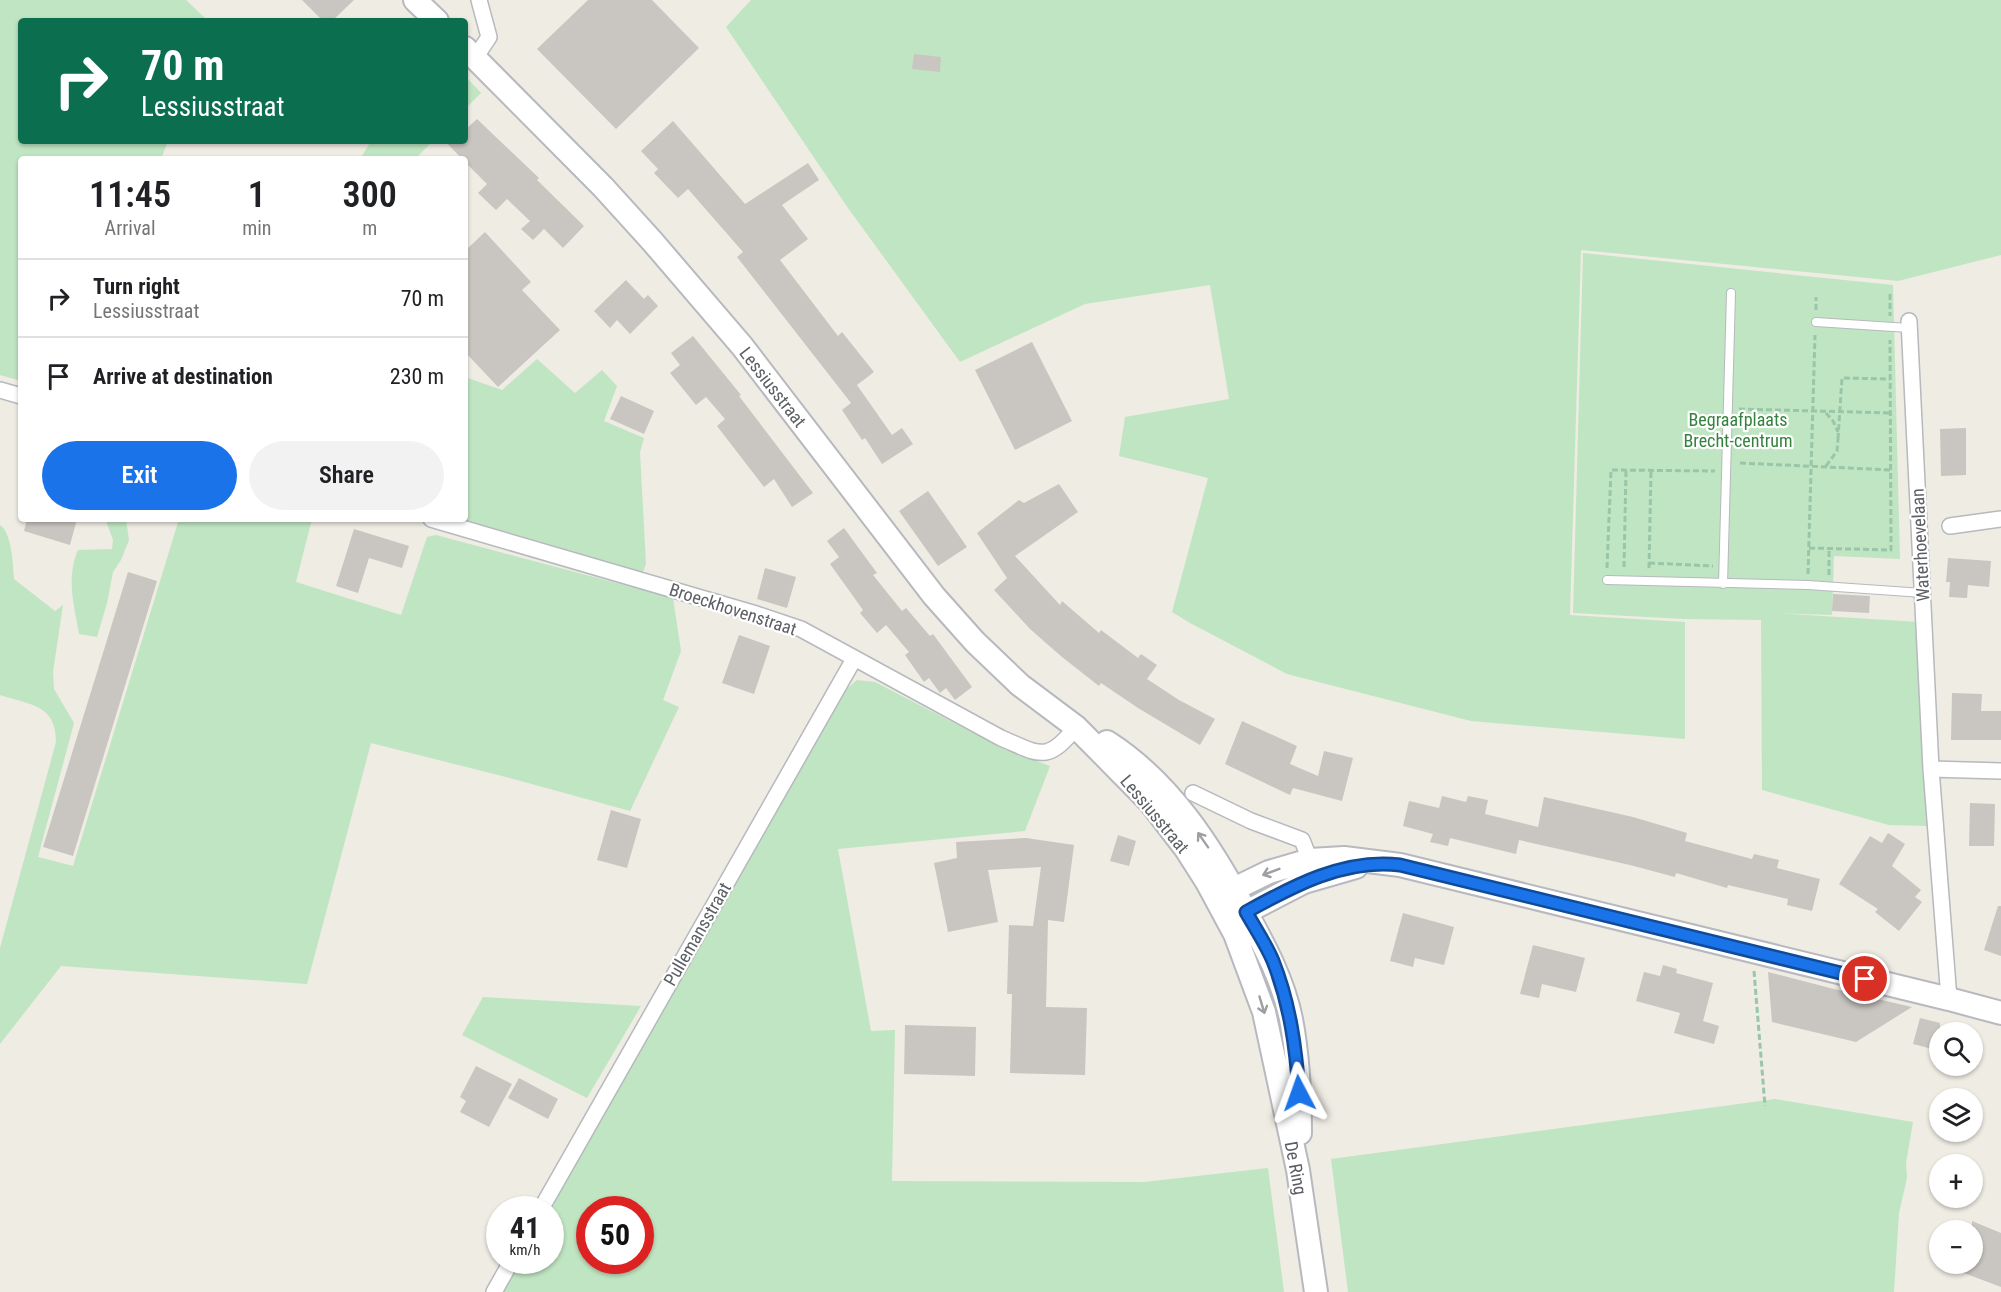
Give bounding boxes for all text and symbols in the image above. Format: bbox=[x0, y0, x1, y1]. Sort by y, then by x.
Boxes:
text: 70 m bbox=[141, 41, 224, 90]
icon: right bbox=[42, 42, 120, 120]
text: Lessiusstraat bbox=[141, 91, 285, 123]
text: 11:45 bbox=[89, 174, 171, 216]
text: 1 bbox=[248, 174, 266, 216]
text: 300 bbox=[343, 174, 397, 216]
text: Arrival bbox=[105, 216, 156, 240]
text: min bbox=[242, 216, 271, 240]
text: m bbox=[362, 216, 377, 240]
text: Turn right bbox=[93, 274, 180, 299]
icon: right bbox=[42, 282, 75, 315]
text: 70 m bbox=[401, 286, 444, 311]
text: Lessiusstraat bbox=[93, 299, 199, 323]
street label: Lessiusstraat bbox=[735, 343, 811, 431]
icon: arrive bbox=[42, 360, 75, 393]
text: Arrive at destination bbox=[93, 364, 273, 389]
text: 230 m bbox=[390, 364, 444, 389]
park label: Begraafplaats Brecht-centrum bbox=[1684, 409, 1792, 451]
button: Exit bbox=[42, 441, 237, 510]
button: Share bbox=[249, 441, 444, 510]
street label: Waterhoevelaan bbox=[1907, 488, 1933, 602]
street label: Broeckhovenstraat bbox=[667, 579, 799, 639]
street label: Lessiusstraat bbox=[1116, 771, 1194, 857]
one-way arrow bbox=[1197, 832, 1209, 848]
one-way arrow bbox=[1262, 867, 1281, 878]
street label: Pullemansstraat bbox=[659, 879, 735, 989]
pin bbox=[1839, 953, 1890, 1004]
icon: arrive bbox=[1848, 962, 1881, 995]
one-way arrow bbox=[1257, 995, 1268, 1014]
map controls bbox=[1929, 1022, 1983, 1274]
button: search bbox=[1929, 1022, 1983, 1076]
position arrow bbox=[1267, 1061, 1331, 1125]
button: layers bbox=[1929, 1088, 1983, 1142]
street label: De Ring bbox=[1281, 1139, 1311, 1197]
button: + bbox=[1929, 1154, 1983, 1208]
speed limit sign: 50 bbox=[576, 1196, 654, 1274]
text: 41 bbox=[510, 1210, 540, 1245]
button: − bbox=[1929, 1220, 1983, 1274]
text: km/h bbox=[510, 1241, 540, 1259]

